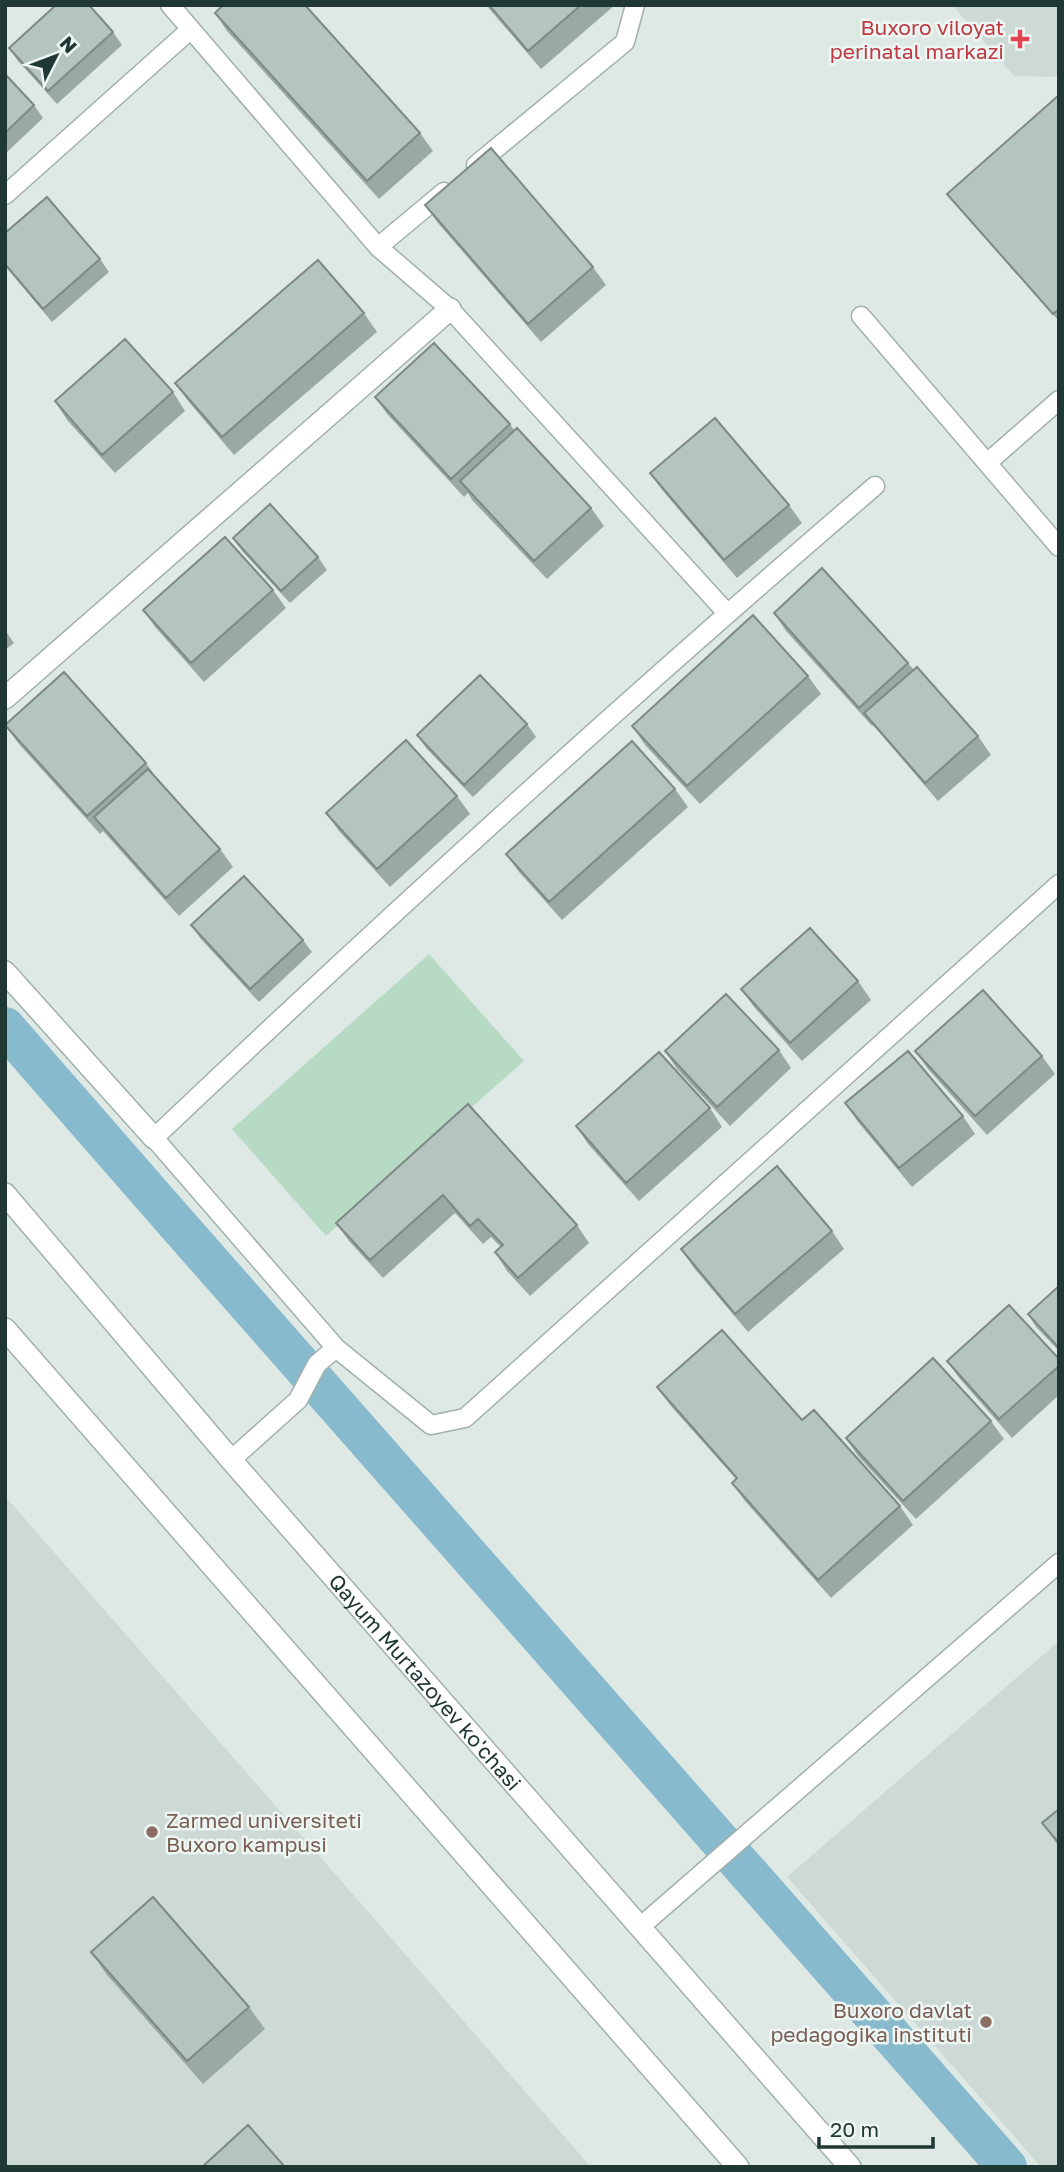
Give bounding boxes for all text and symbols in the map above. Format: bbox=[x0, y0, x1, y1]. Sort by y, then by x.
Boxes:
place label: Buxoro viloyat perinatal markazi bbox=[830, 14, 1004, 64]
north arrow bbox=[21, 21, 91, 91]
marker: Buxoro viloyat perinatal markazi bbox=[1010, 29, 1030, 49]
text: N bbox=[56, 31, 82, 57]
street label: Qayum Murtazoyev ko'chasi bbox=[324, 1568, 527, 1796]
place label: Zarmed universiteti Buxoro kampusi bbox=[166, 1807, 362, 1857]
marker: Zarmed universiteti Buxoro kampusi bbox=[144, 1824, 160, 1840]
place label: Buxoro davlat pedagogika instituti bbox=[770, 1997, 972, 2047]
marker: Buxoro davlat pedagogika instituti bbox=[978, 2014, 994, 2030]
scale bar bbox=[819, 2106, 933, 2150]
text: 20 m bbox=[830, 2116, 879, 2142]

